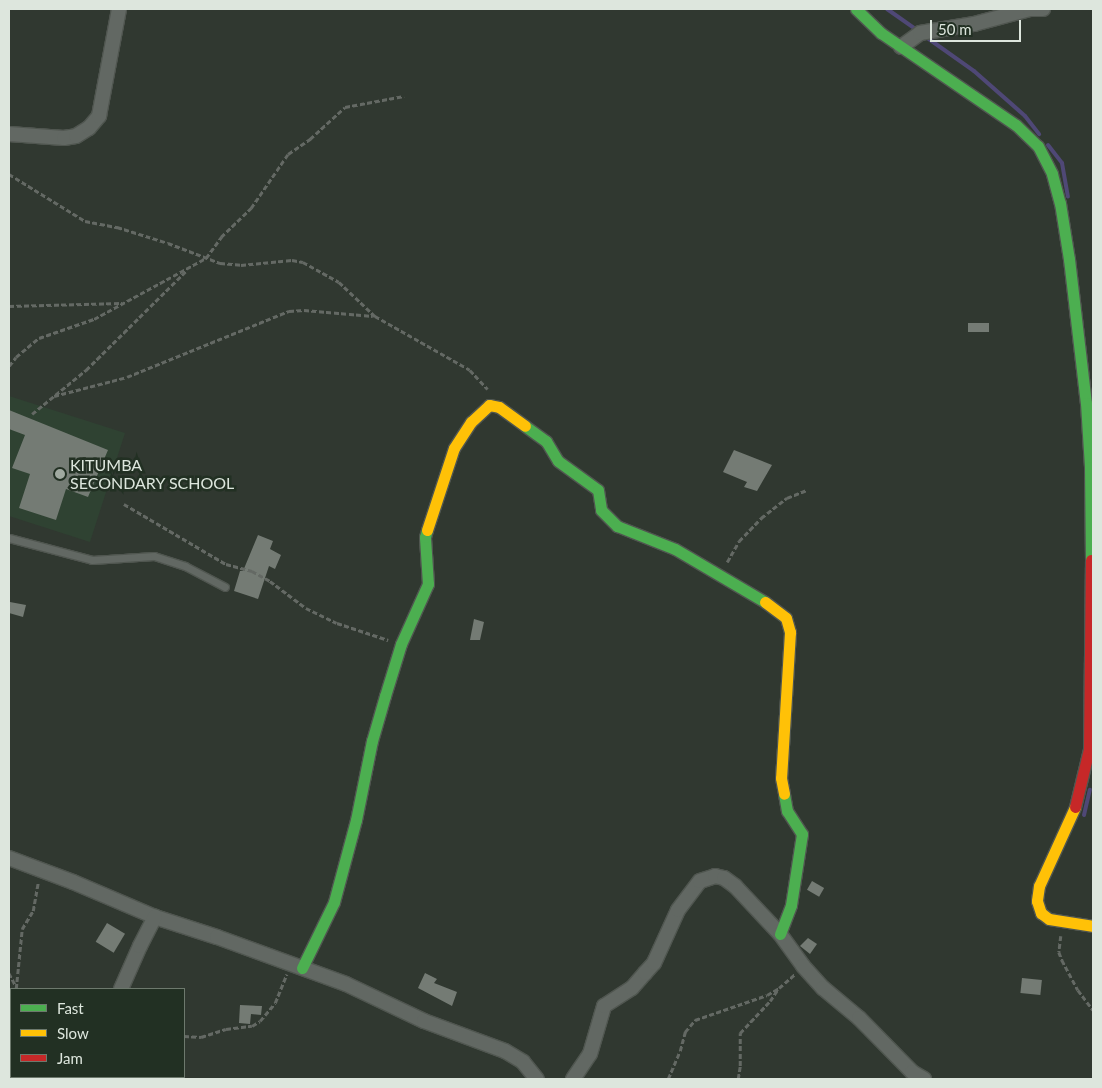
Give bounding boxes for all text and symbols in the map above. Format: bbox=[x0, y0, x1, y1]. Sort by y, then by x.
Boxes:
scale bar bbox=[932, 10, 1023, 42]
text: 50 m bbox=[938, 20, 972, 38]
place label: KITUMBA SECONDARY SCHOOL bbox=[70, 455, 235, 493]
marker: KITUMBA SECONDARY SCHOOL bbox=[54, 468, 66, 480]
legend bbox=[10, 988, 185, 1078]
text: Fast bbox=[57, 999, 84, 1017]
text: Slow bbox=[57, 1024, 89, 1042]
text: Jam bbox=[57, 1049, 83, 1067]

